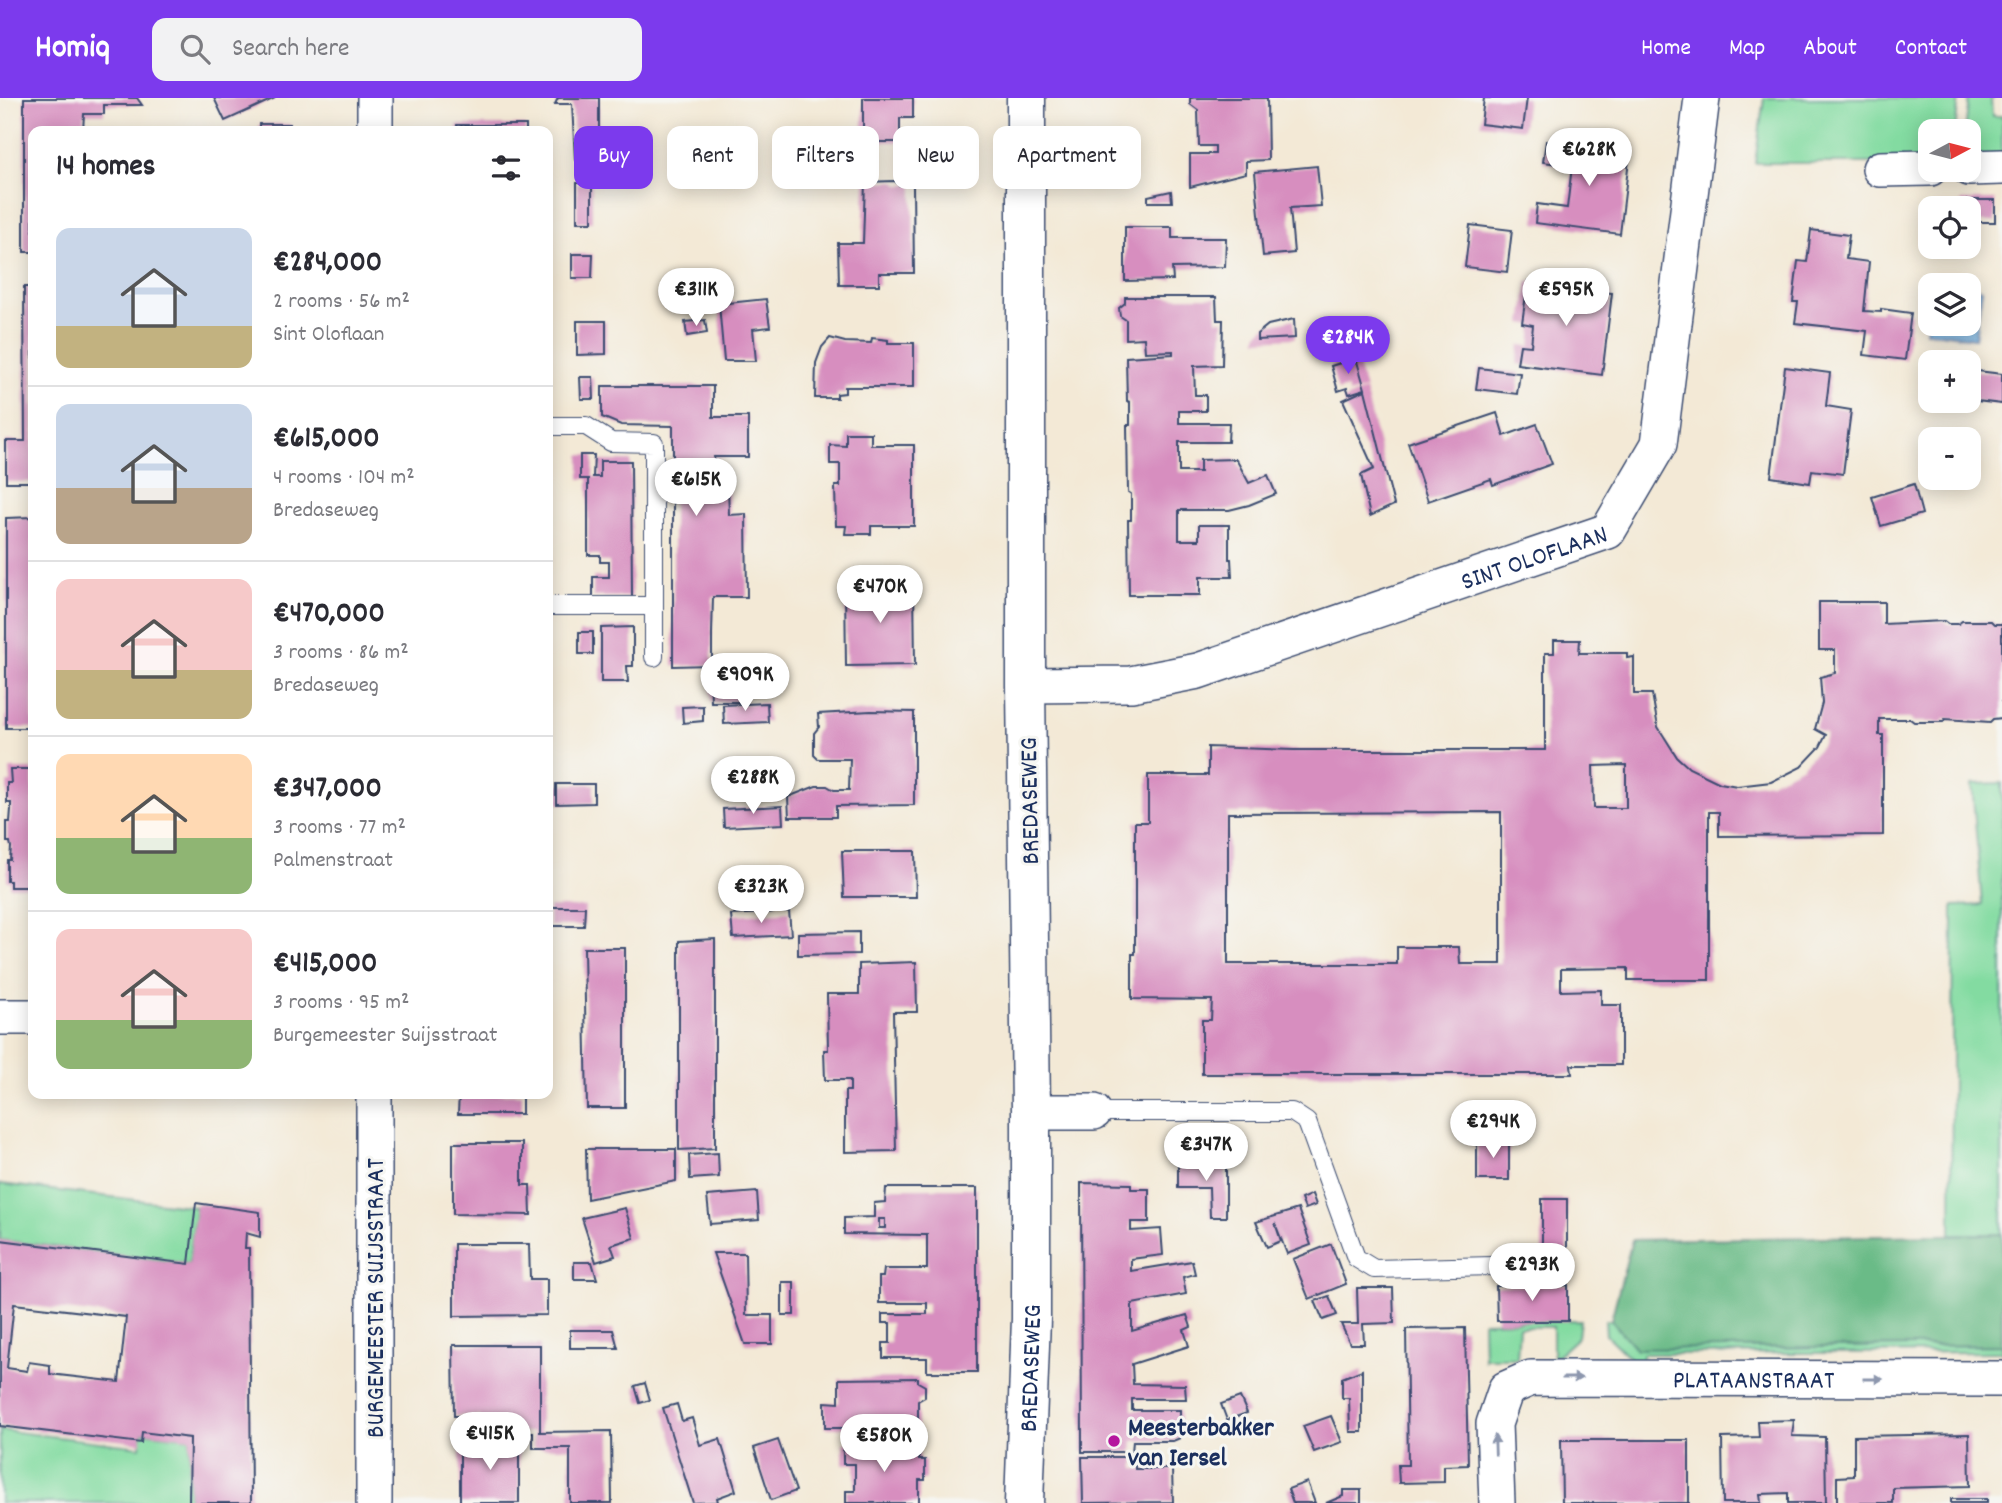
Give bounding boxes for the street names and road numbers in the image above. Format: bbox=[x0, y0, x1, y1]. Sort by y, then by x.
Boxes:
street label: SINT OLOFLAAN bbox=[1457, 517, 1613, 602]
street label: BREDASEWEG bbox=[1012, 737, 1051, 865]
street label: BURGEMEESTER SUIJSSTRAAT bbox=[359, 1157, 396, 1438]
street label: BREDASEWEG bbox=[1012, 1304, 1053, 1433]
street label: PLATAANSTRAAT bbox=[1673, 1363, 1835, 1401]

